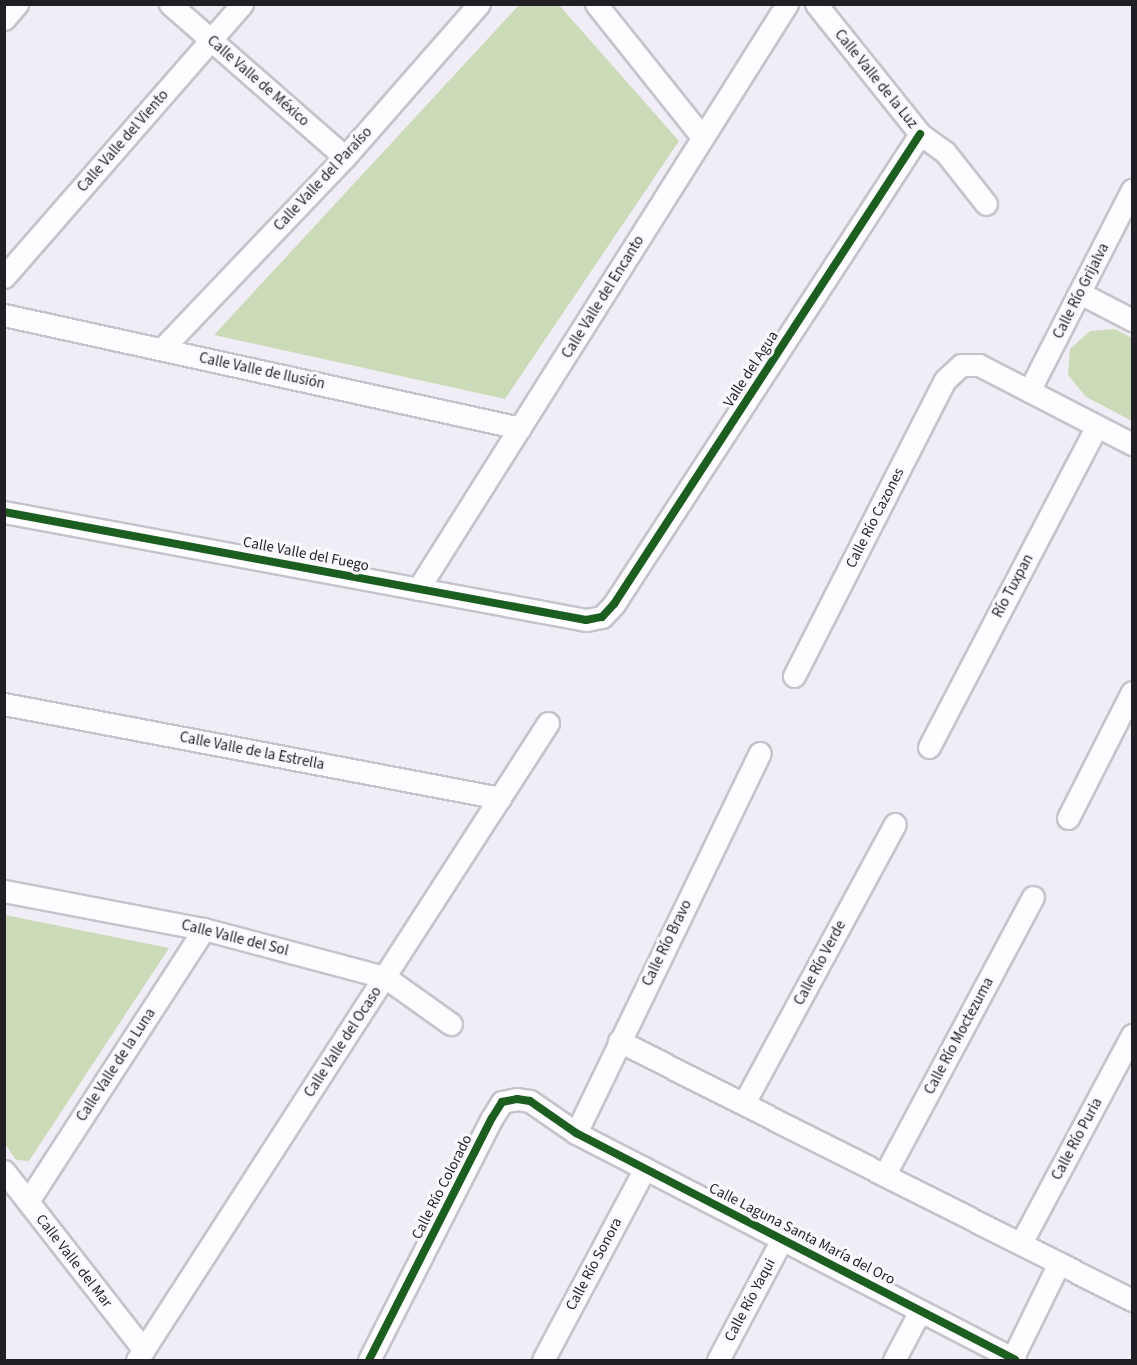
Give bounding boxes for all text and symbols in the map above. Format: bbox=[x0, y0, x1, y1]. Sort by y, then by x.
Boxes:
street label: Calle Valle de la Luz bbox=[831, 26, 921, 132]
street label: Calle Valle de México bbox=[203, 32, 313, 130]
street label: Calle Valle del Viento bbox=[74, 86, 172, 196]
street label: Calle Valle del Paraíso bbox=[270, 123, 376, 235]
street label: Calle Valle del Encanto bbox=[558, 232, 648, 362]
street label: Calle Río Grijalva bbox=[1049, 240, 1113, 342]
street label: Valle del Agua bbox=[720, 328, 782, 410]
street label: Calle Valle de Ilusión bbox=[197, 349, 327, 393]
street label: Calle Río Cazones bbox=[842, 465, 908, 571]
street label: Calle Valle del Fuego bbox=[241, 533, 371, 575]
street label: Río Tuxpan bbox=[989, 551, 1037, 621]
street label: Calle Valle de la Estrella bbox=[178, 728, 326, 774]
street label: Calle Río Bravo bbox=[638, 897, 696, 989]
street label: Calle Valle del Sol bbox=[180, 916, 290, 960]
street label: Calle Río Verde bbox=[790, 918, 850, 1008]
street label: Calle Río Moctezuma bbox=[921, 974, 997, 1098]
street label: Calle Valle del Ocaso bbox=[300, 983, 386, 1101]
street label: Calle Valle de la Luna bbox=[73, 1005, 159, 1125]
street label: Calle Río Puria bbox=[1048, 1095, 1106, 1183]
street label: Calle Río Colorado bbox=[408, 1132, 476, 1242]
street label: Calle Laguna Santa María del Oro bbox=[706, 1179, 898, 1289]
street label: Calle Valle del Mar bbox=[32, 1211, 116, 1311]
street label: Calle Río Sonora bbox=[562, 1215, 626, 1313]
street label: Calle Río Yaqui bbox=[721, 1255, 779, 1345]

